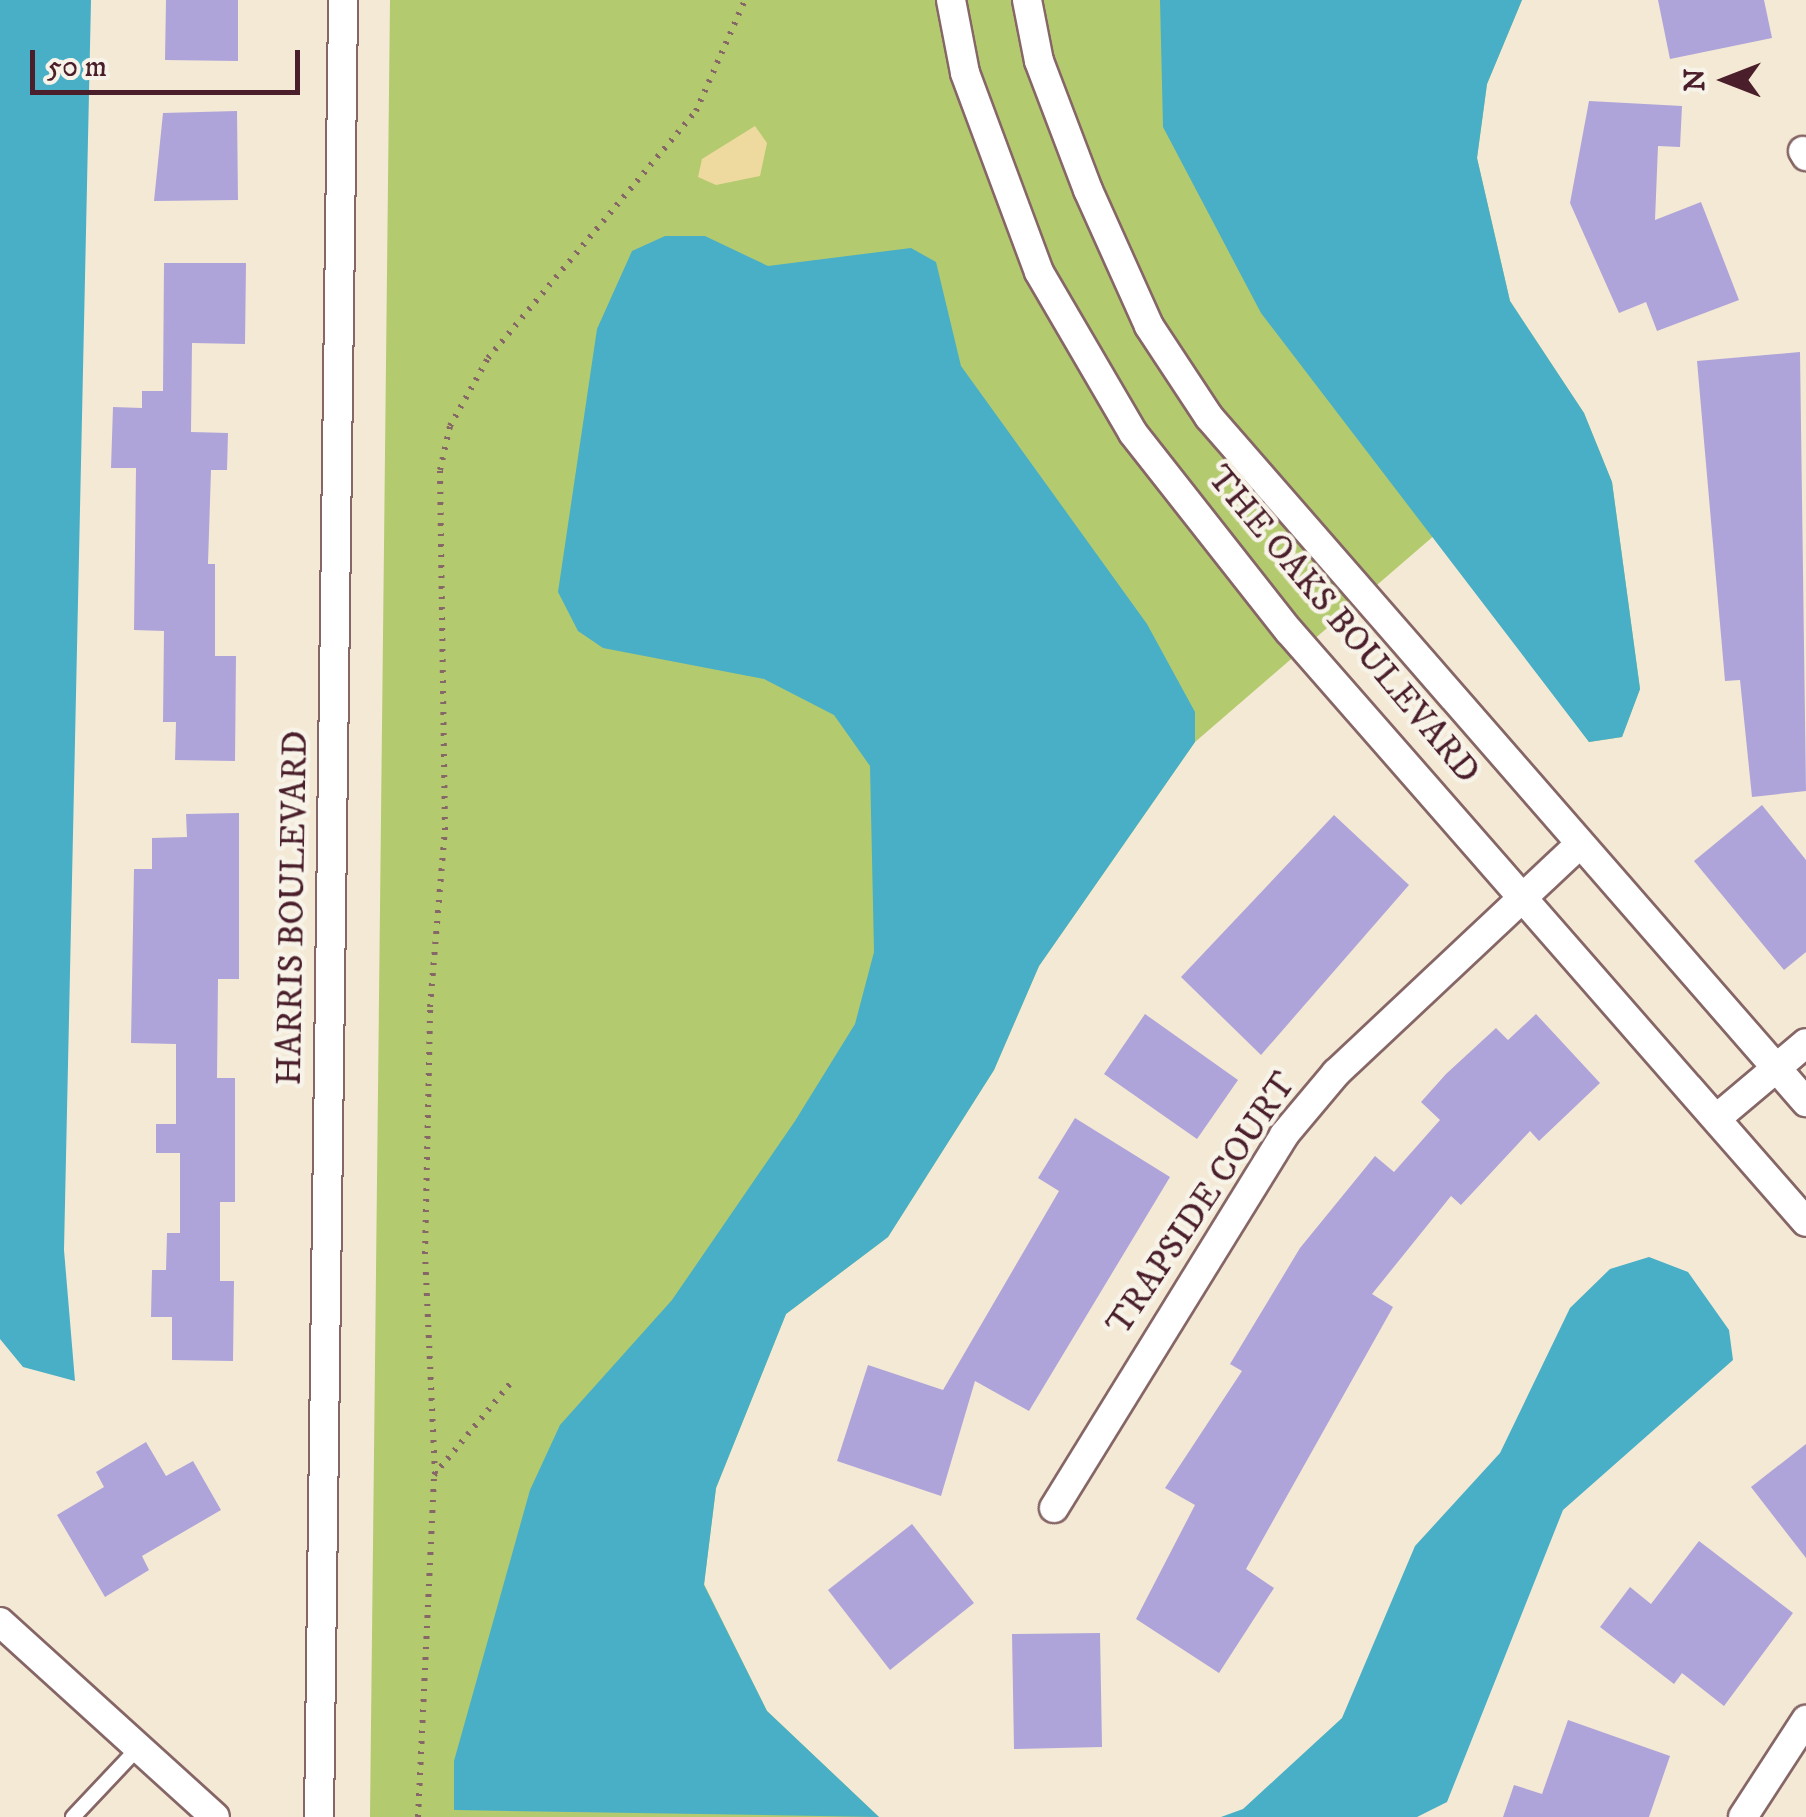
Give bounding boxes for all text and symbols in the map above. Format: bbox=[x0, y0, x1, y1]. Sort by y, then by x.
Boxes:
scale bar bbox=[35, 30, 305, 92]
north arrow bbox=[1676, 30, 1776, 130]
text: 50 m bbox=[47, 49, 107, 86]
text: N bbox=[1678, 69, 1713, 92]
street label: THE OAKS BOULEVARD bbox=[1198, 458, 1488, 792]
street label: HARRIS BOULEVARD bbox=[269, 730, 317, 1086]
street label: TRAPSIDE COURT bbox=[1099, 1065, 1305, 1343]

